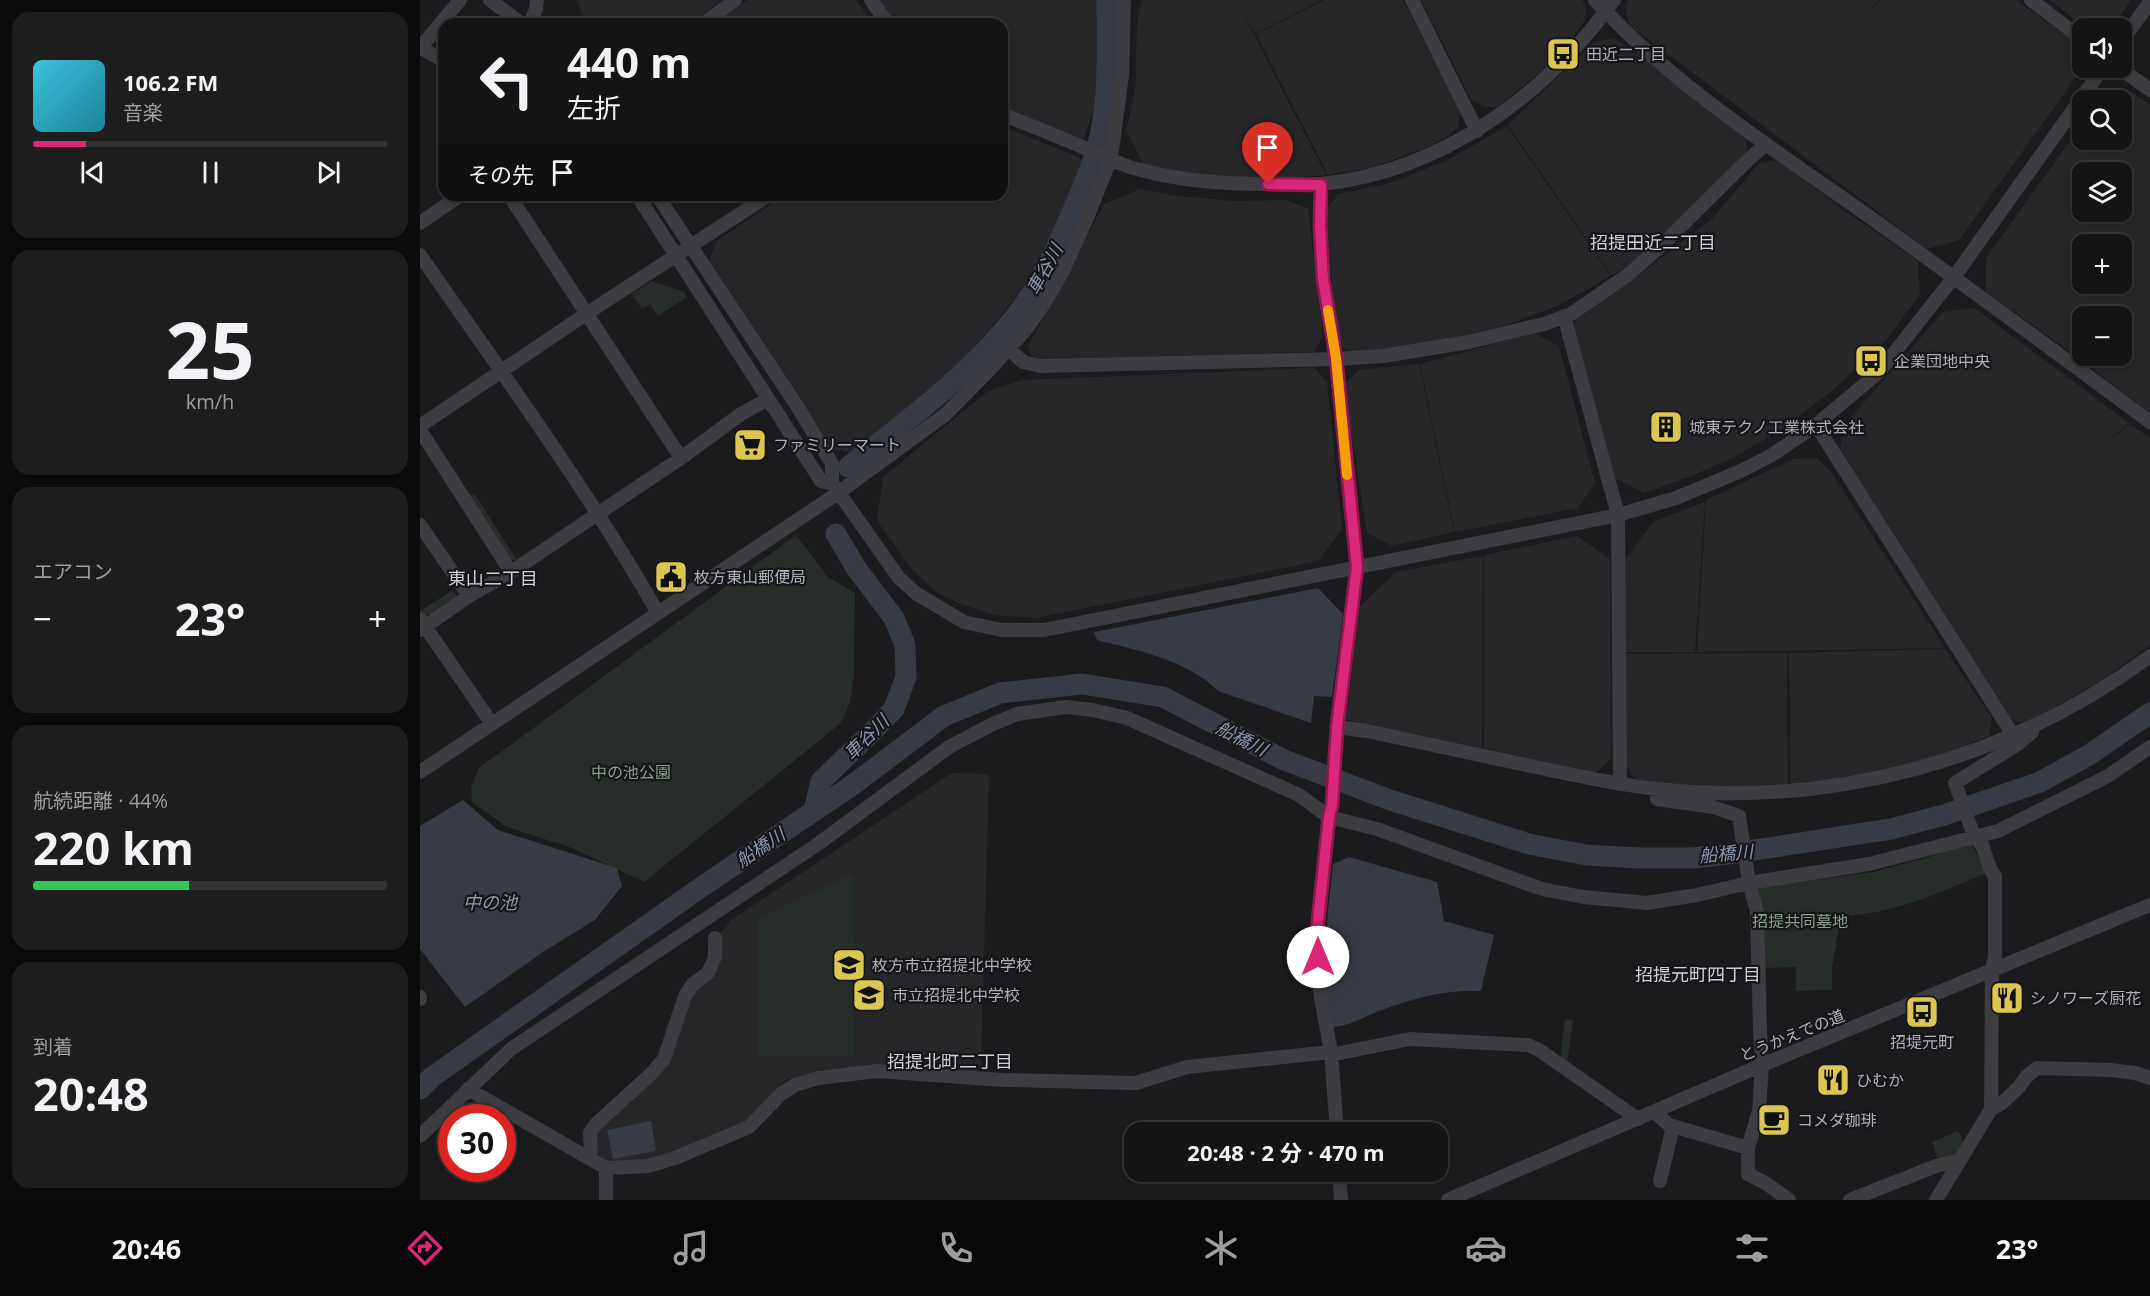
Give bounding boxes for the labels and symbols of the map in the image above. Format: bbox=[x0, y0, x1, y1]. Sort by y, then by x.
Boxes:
bus stop icon: 田近二丁目 bbox=[1545, 36, 1581, 72]
place label: 田近二丁目 bbox=[1586, 43, 1666, 65]
pin bbox=[1242, 122, 1293, 184]
district label: 招提田近二丁目 bbox=[1590, 230, 1716, 254]
water label: 車谷川 bbox=[1020, 238, 1069, 298]
bus stop icon: 企業団地中央 bbox=[1853, 343, 1889, 379]
place label: 企業団地中央 bbox=[1894, 350, 1990, 372]
building icon: 城東テクノ工業株式会社 bbox=[1648, 409, 1684, 445]
place label: 城東テクノ工業株式会社 bbox=[1689, 416, 1864, 438]
supermarket icon: ファミリーマート bbox=[732, 427, 768, 463]
place label: ファミリーマート bbox=[773, 434, 901, 456]
public building icon: 枚方東山郵便局 bbox=[653, 559, 689, 595]
district label: 東山二丁目 bbox=[448, 566, 538, 590]
place label: 枚方東山郵便局 bbox=[694, 566, 806, 588]
water label: 車谷川 bbox=[838, 708, 895, 765]
water label: 船橋川 bbox=[1212, 715, 1273, 762]
park label: 中の池公園 bbox=[591, 761, 671, 783]
water label: 船橋川 bbox=[731, 821, 791, 872]
water label: 船橋川 bbox=[1698, 839, 1756, 867]
water label: 中の池 bbox=[463, 890, 519, 914]
park label: 招提共同墓地 bbox=[1752, 910, 1848, 932]
position arrow bbox=[1286, 925, 1350, 989]
school or university icon: 枚方市立招提北中学校 bbox=[831, 947, 867, 983]
place label: 枚方市立招提北中学校 bbox=[872, 954, 1032, 976]
district label: 招提元町四丁目 bbox=[1635, 962, 1761, 986]
school or university icon: 市立招提北中学校 bbox=[851, 977, 887, 1013]
restaurant icon: シノワーズ厨花 bbox=[1989, 980, 2025, 1016]
place label: 市立招提北中学校 bbox=[892, 984, 1020, 1006]
place label: シノワーズ厨花 bbox=[2030, 987, 2141, 1009]
bus stop icon: 招堤元町 bbox=[1904, 994, 1940, 1030]
street label: とうかえでの道 bbox=[1736, 1004, 1848, 1066]
place label: 招堤元町 bbox=[1890, 1031, 1954, 1053]
district label: 招提北町二丁目 bbox=[887, 1049, 1013, 1073]
restaurant icon: ひむか bbox=[1815, 1062, 1851, 1098]
place label: ひむか bbox=[1856, 1069, 1904, 1091]
cafe icon: コメダ珈琲 bbox=[1756, 1102, 1792, 1138]
speed limit sign: 30 bbox=[438, 1104, 516, 1182]
place label: コメダ珈琲 bbox=[1797, 1109, 1877, 1131]

